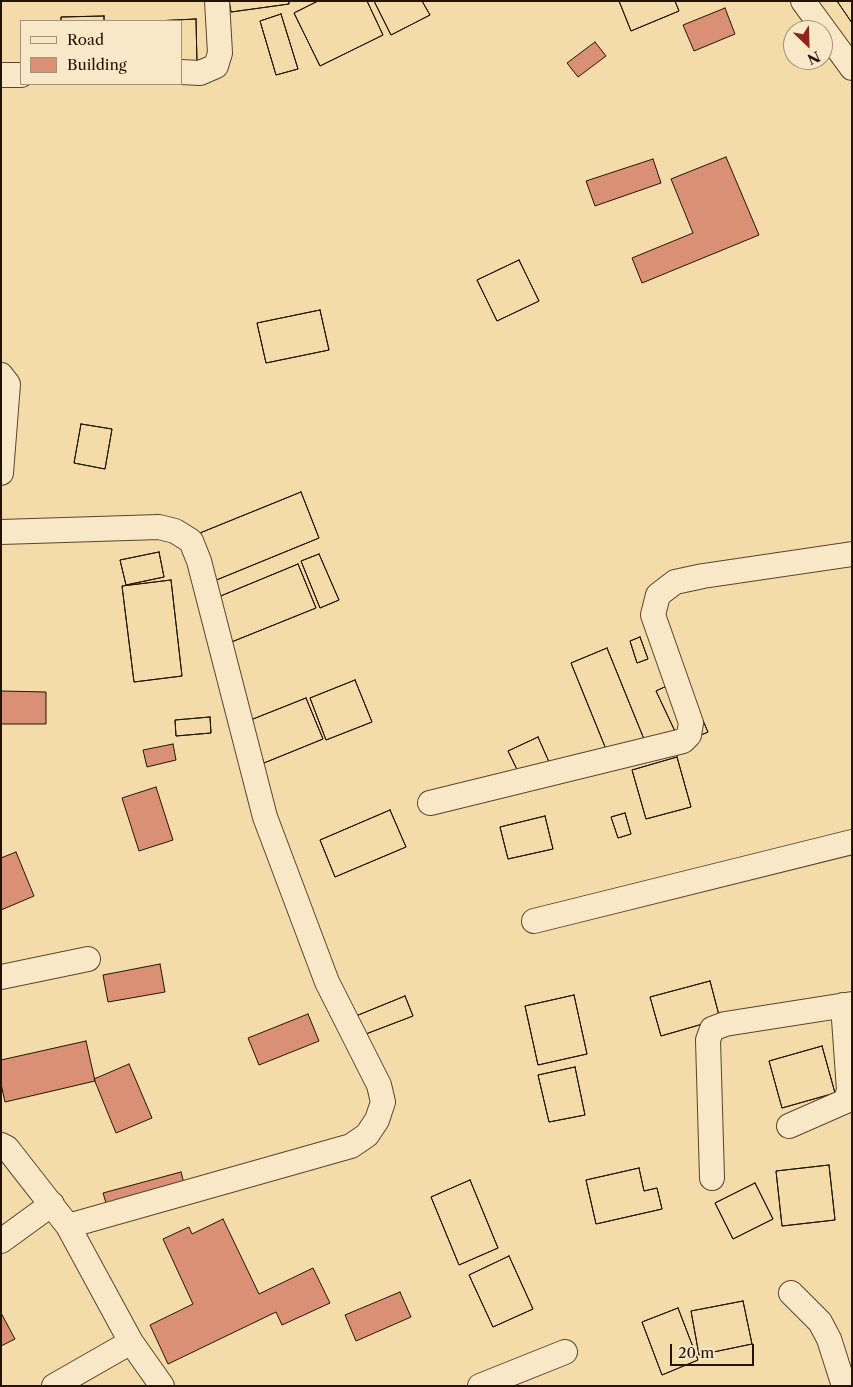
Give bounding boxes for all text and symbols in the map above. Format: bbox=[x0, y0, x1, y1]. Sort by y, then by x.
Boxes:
legend bbox=[20, 20, 182, 85]
north arrow bbox=[783, 20, 833, 70]
text: Road bbox=[67, 30, 104, 49]
text: N bbox=[804, 47, 823, 68]
text: Building bbox=[67, 55, 127, 74]
scale bar bbox=[673, 1334, 757, 1366]
text: 20 m bbox=[678, 1343, 714, 1362]

